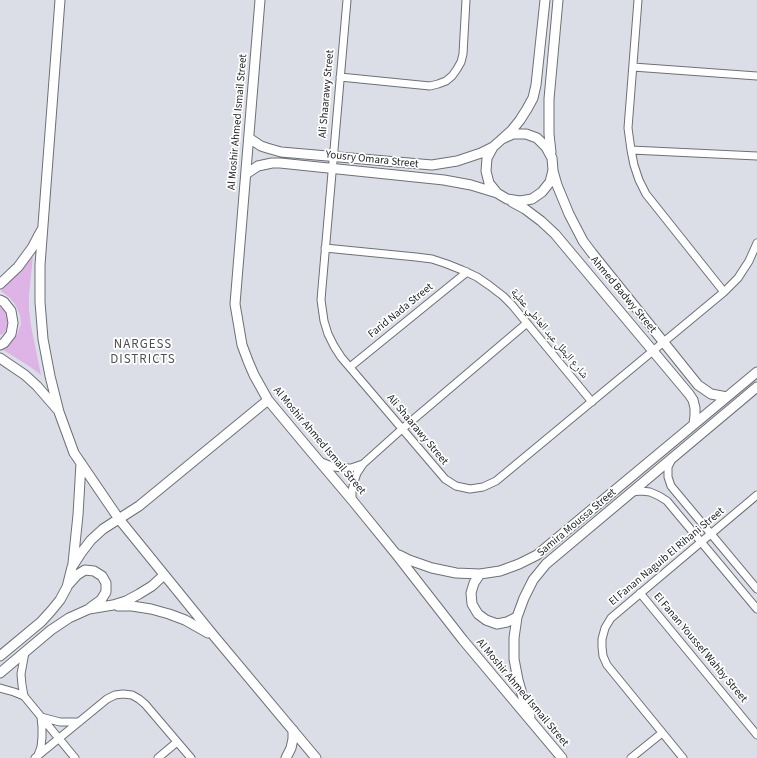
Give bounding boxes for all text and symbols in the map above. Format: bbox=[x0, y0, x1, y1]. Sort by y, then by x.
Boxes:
street label: Ali Shaarawy Street bbox=[317, 49, 337, 139]
street label: Al Moshir Ahmed Ismail Street bbox=[225, 53, 251, 191]
street label: Yousry Omara Street bbox=[325, 149, 419, 171]
street label: Ahmed Badwy Street bbox=[587, 254, 659, 336]
street label: Farid Nada Street bbox=[366, 281, 436, 341]
street label: شارع البطل عبد العاطي عطية bbox=[507, 286, 591, 382]
district label: NARGESS DISTRICTS bbox=[110, 337, 176, 368]
street label: Al Moshir Ahmed Ismail Street bbox=[270, 384, 368, 498]
street label: Ali Shaarawy Street bbox=[383, 392, 451, 468]
street label: Samira Moussa Street bbox=[535, 486, 619, 560]
street label: El Fanan Naguib El Rihani Street bbox=[607, 505, 727, 609]
street label: El Fanan Youssef Wahby Street bbox=[650, 591, 750, 705]
street label: Al Moshir Ahmed Ismail Street bbox=[473, 636, 571, 750]

